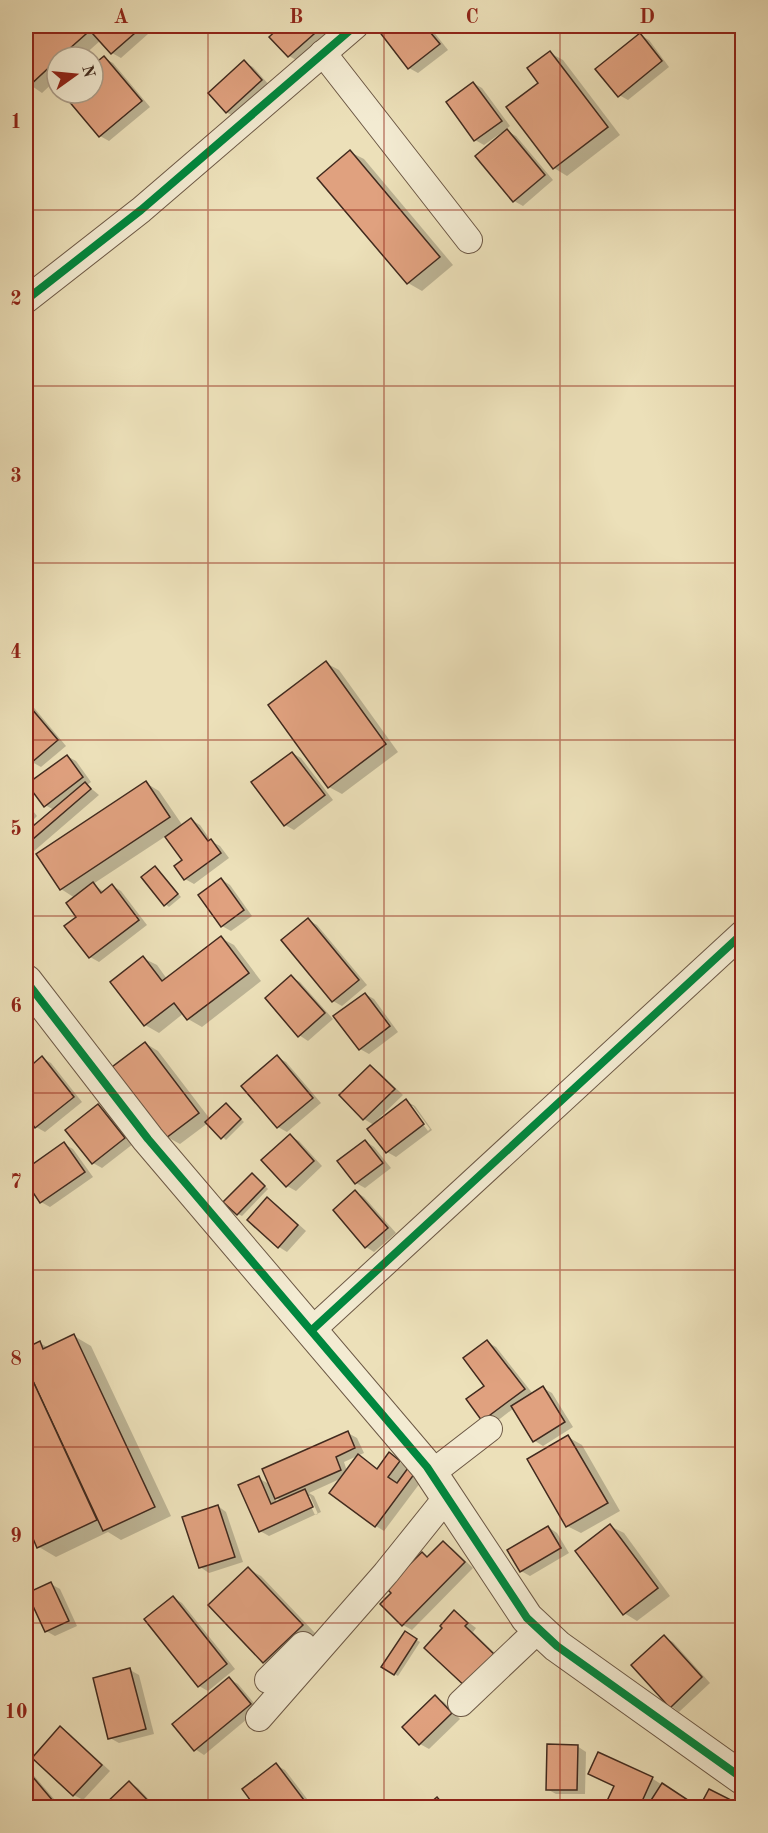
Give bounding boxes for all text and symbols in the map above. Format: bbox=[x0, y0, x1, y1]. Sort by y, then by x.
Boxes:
text: A bbox=[113, 8, 129, 28]
text: B bbox=[289, 8, 303, 28]
text: C bbox=[465, 8, 479, 28]
text: D bbox=[639, 8, 655, 28]
north arrow bbox=[45, 45, 105, 105]
text: N bbox=[78, 64, 97, 80]
text: 1 bbox=[10, 113, 22, 133]
text: 2 bbox=[10, 290, 22, 310]
text: 3 bbox=[10, 467, 22, 487]
text: 4 bbox=[10, 643, 22, 663]
text: 5 bbox=[10, 819, 22, 840]
text: 6 bbox=[10, 997, 22, 1017]
text: 7 bbox=[10, 1173, 22, 1193]
text: 8 bbox=[10, 1350, 22, 1370]
text: 9 bbox=[10, 1527, 22, 1547]
text: 10 bbox=[4, 1703, 28, 1723]

